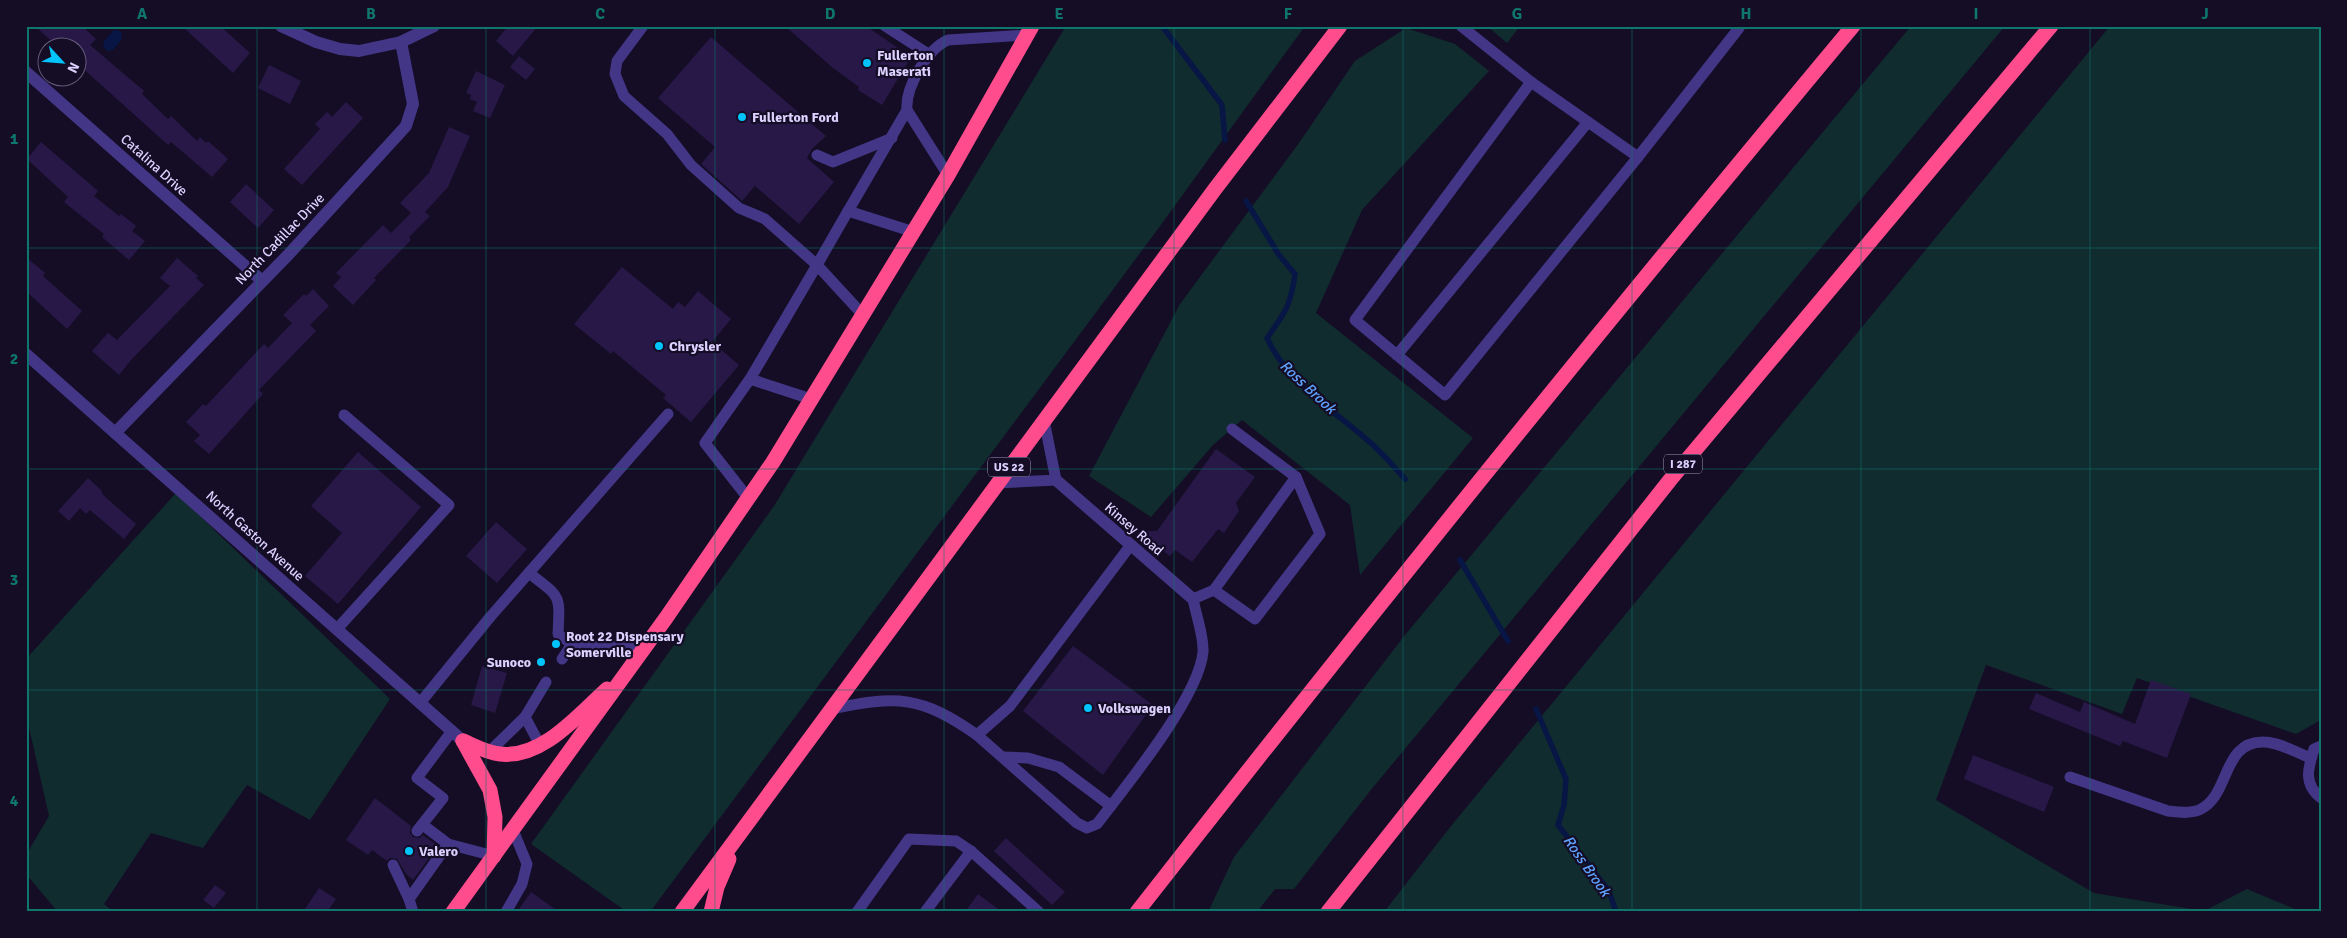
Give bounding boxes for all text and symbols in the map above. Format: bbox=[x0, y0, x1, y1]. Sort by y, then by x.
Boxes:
text: A bbox=[137, 4, 148, 24]
text: B bbox=[366, 4, 376, 24]
text: C bbox=[595, 4, 605, 24]
text: D bbox=[825, 4, 836, 24]
text: E bbox=[1054, 4, 1064, 24]
text: F bbox=[1284, 4, 1293, 24]
text: G bbox=[1512, 4, 1522, 24]
text: H bbox=[1741, 4, 1751, 24]
text: I bbox=[1973, 4, 1979, 24]
text: J bbox=[2201, 4, 2209, 24]
north arrow bbox=[38, 38, 88, 88]
place label: Fullerton Maserati bbox=[877, 47, 934, 80]
marker: Fullerton Maserati bbox=[861, 57, 873, 69]
text: N bbox=[63, 59, 83, 76]
place label: Fullerton Ford bbox=[752, 109, 839, 126]
marker: Fullerton Ford bbox=[736, 111, 748, 123]
text: 1 bbox=[10, 129, 19, 149]
street label: Catalina Drive bbox=[117, 130, 191, 200]
street label: North Cadillac Drive bbox=[232, 190, 328, 288]
place label: Chrysler bbox=[669, 338, 722, 355]
marker: Chrysler bbox=[653, 340, 665, 352]
text: 2 bbox=[10, 349, 18, 369]
water label: Ross Brook bbox=[1276, 356, 1341, 419]
road number: I 287 bbox=[1664, 454, 1702, 474]
road number: US 22 bbox=[988, 458, 1030, 477]
street label: North Gaston Avenue bbox=[202, 487, 308, 585]
street label: Kinsey Road bbox=[1101, 499, 1167, 559]
text: 3 bbox=[10, 570, 18, 590]
place label: Root 22 Dispensary Somerville bbox=[566, 628, 684, 661]
marker: Root 22 Dispensary Somerville bbox=[550, 638, 562, 650]
place label: Sunoco bbox=[487, 654, 531, 671]
marker: Sunoco bbox=[535, 656, 547, 668]
place label: Volkswagen bbox=[1098, 700, 1171, 717]
marker: Volkswagen bbox=[1082, 702, 1094, 714]
text: 4 bbox=[10, 791, 19, 811]
water label: Ross Brook bbox=[1559, 832, 1615, 901]
place label: Valero bbox=[419, 843, 458, 860]
marker: Valero bbox=[403, 845, 415, 857]

